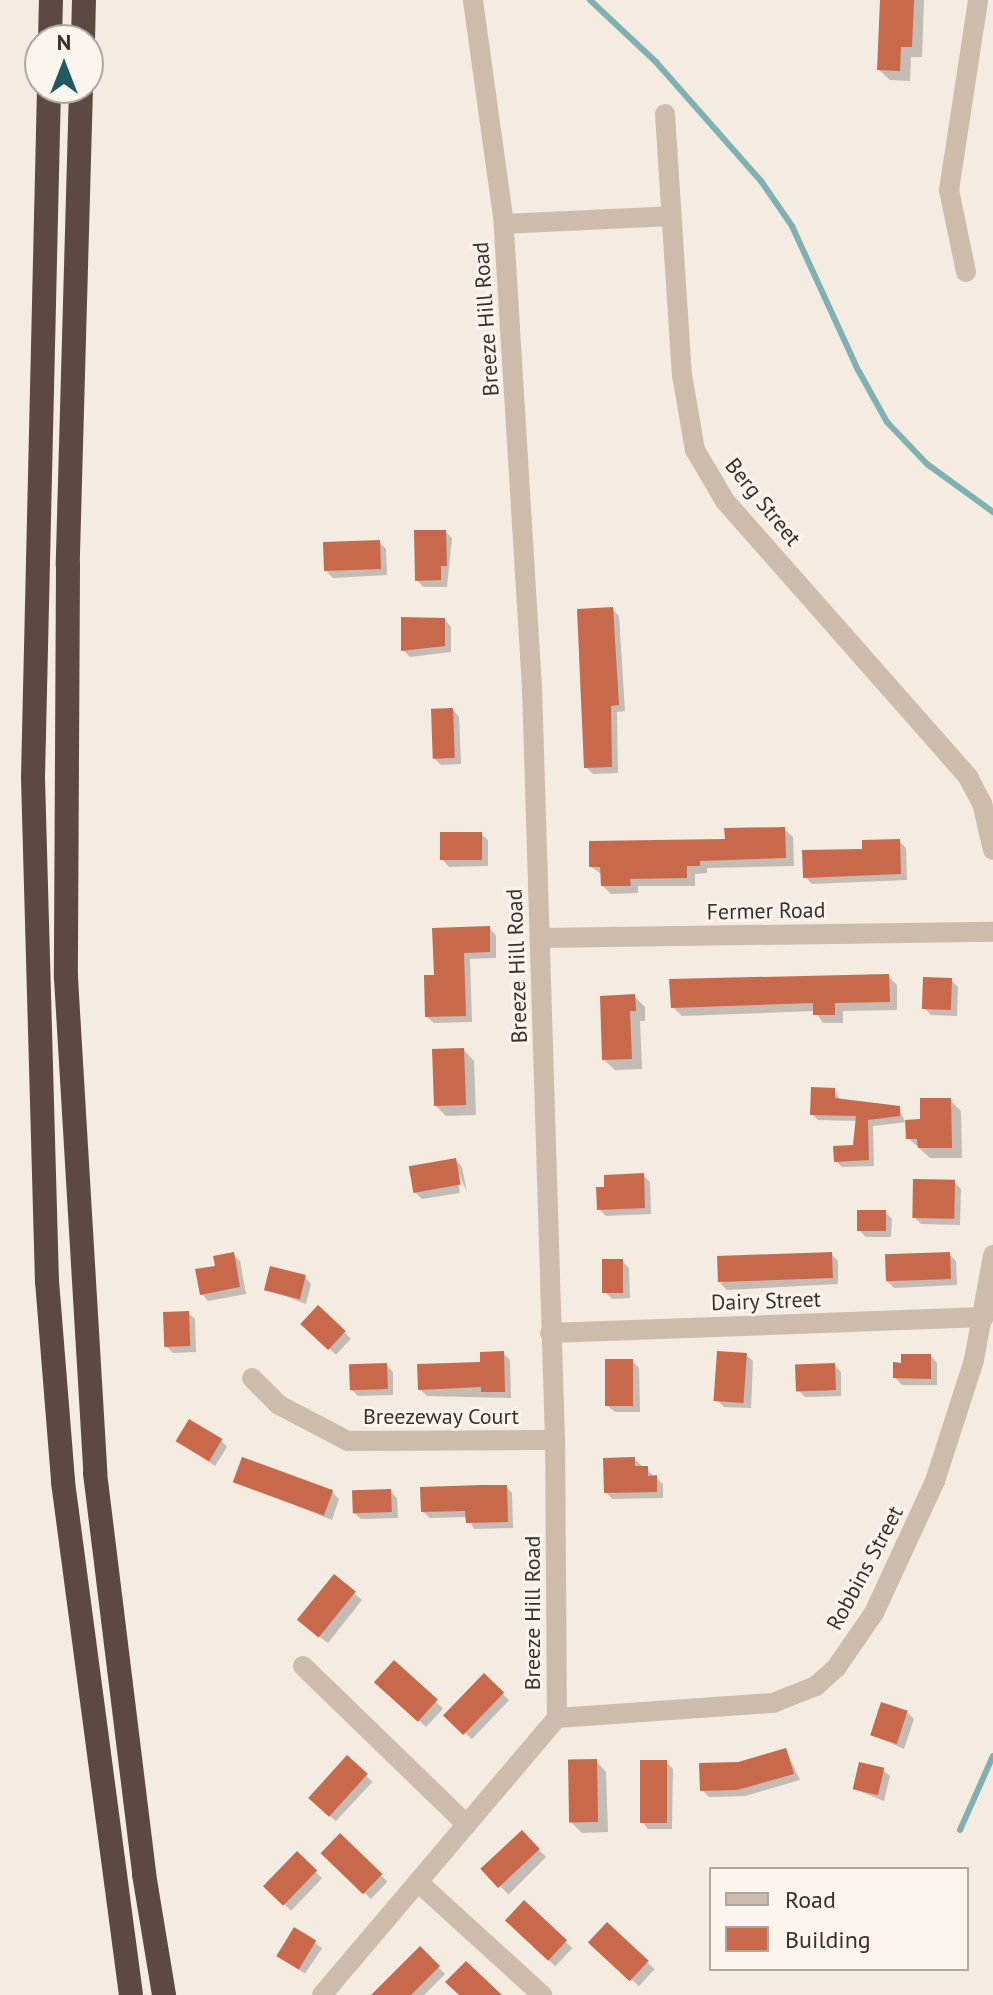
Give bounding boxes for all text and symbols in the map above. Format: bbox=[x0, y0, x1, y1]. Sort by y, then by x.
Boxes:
north arrow bbox=[24, 24, 104, 104]
text: N bbox=[57, 28, 71, 56]
street label: Breeze Hill Road bbox=[467, 241, 505, 397]
street label: Berg Street bbox=[720, 453, 806, 551]
street label: Breeze Hill Road bbox=[501, 888, 533, 1044]
street label: Fermer Road bbox=[706, 897, 826, 925]
street label: Dairy Street bbox=[710, 1286, 822, 1316]
street label: Breezeway Court bbox=[363, 1404, 519, 1430]
street label: Robbins Street bbox=[821, 1501, 909, 1635]
street label: Breeze Hill Road bbox=[520, 1536, 546, 1690]
legend bbox=[709, 1867, 969, 1971]
text: Road bbox=[785, 1884, 836, 1915]
text: Building bbox=[785, 1924, 871, 1955]

